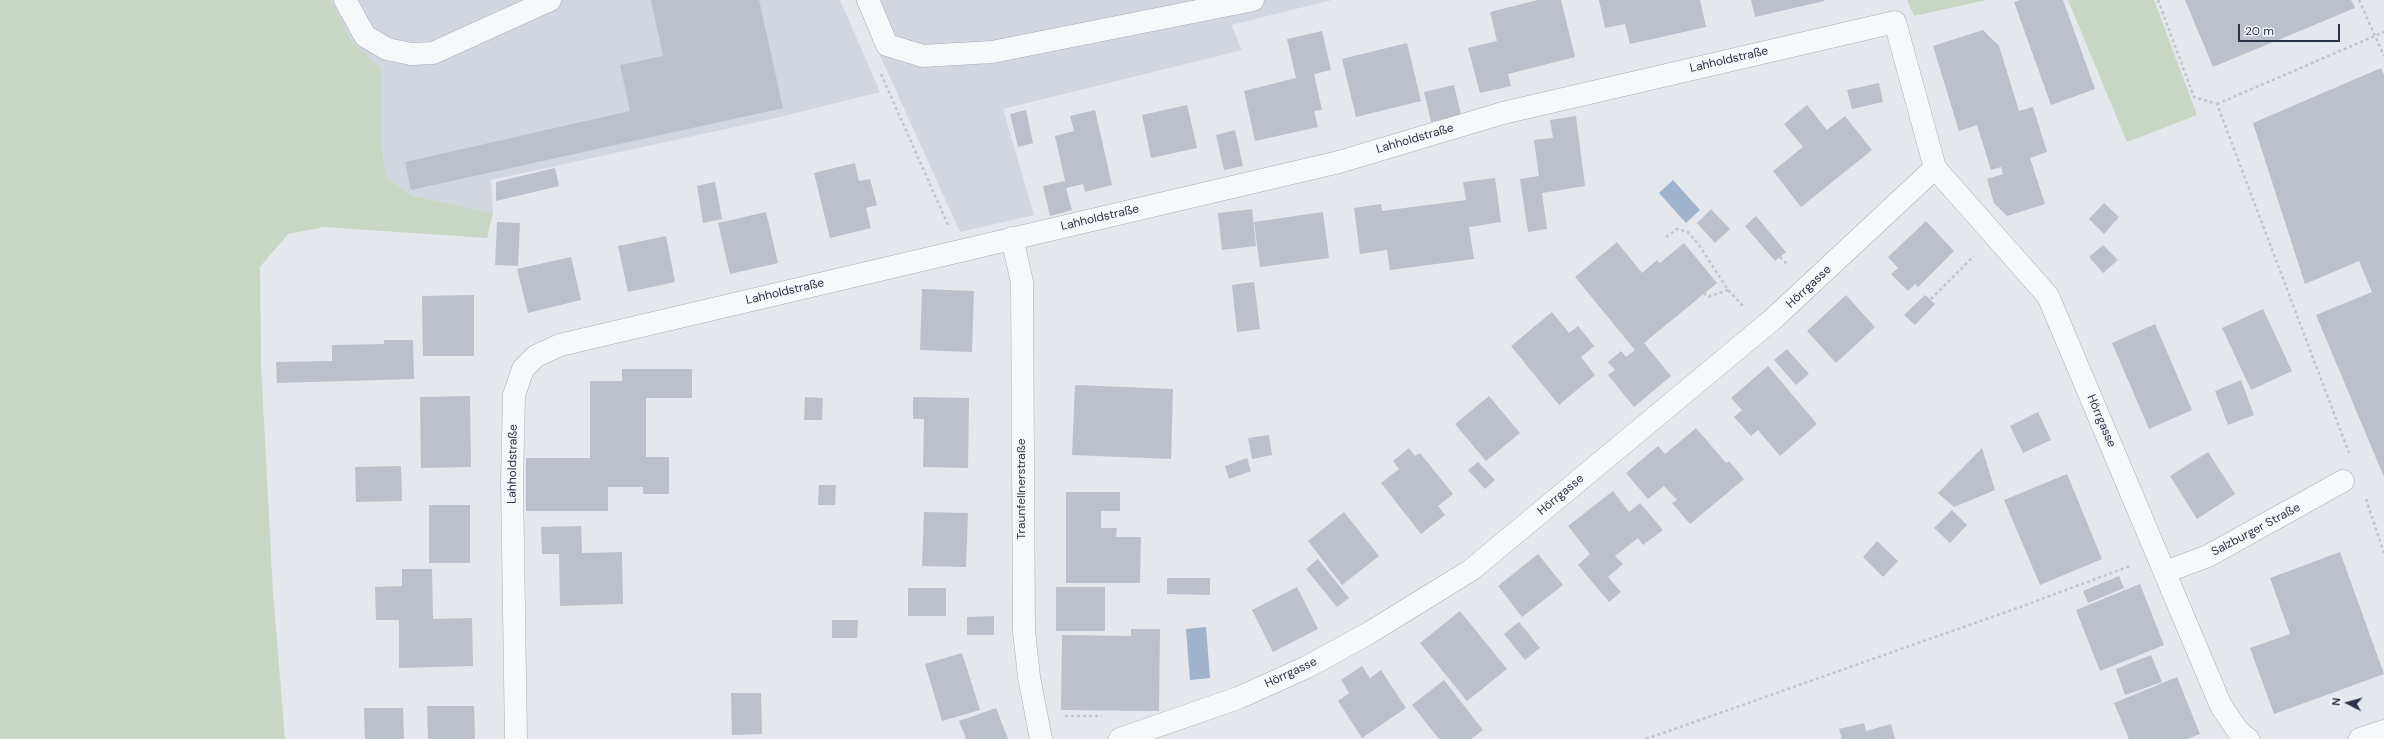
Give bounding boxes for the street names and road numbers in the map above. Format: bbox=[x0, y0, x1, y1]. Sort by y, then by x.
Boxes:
street label: Lahholdstraße bbox=[1688, 44, 1770, 76]
street label: Lahholdstraße bbox=[1375, 121, 1455, 157]
street label: Lahholdstraße bbox=[1059, 202, 1141, 234]
street label: Hörrgasse bbox=[1784, 263, 1834, 311]
street label: Lahholdstraße bbox=[744, 276, 826, 308]
street label: Hörrgasse bbox=[2083, 392, 2119, 450]
street label: Lahholdstraße bbox=[505, 424, 521, 504]
street label: Traunfellnerstraße bbox=[1015, 439, 1029, 539]
street label: Hörrgasse bbox=[1535, 471, 1587, 519]
street label: Salzburger Straße bbox=[2209, 501, 2303, 559]
street label: Hörrgasse bbox=[1263, 655, 1319, 691]

